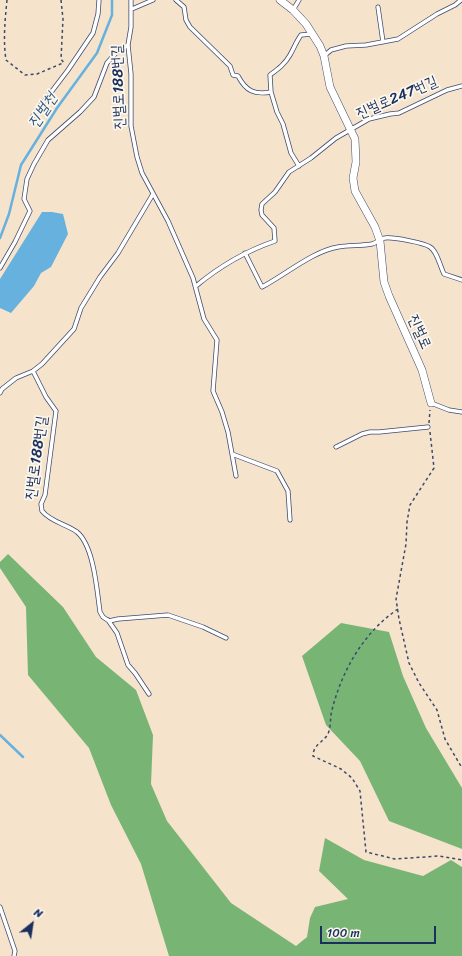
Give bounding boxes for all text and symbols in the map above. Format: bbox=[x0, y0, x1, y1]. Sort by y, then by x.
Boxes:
street label: 진벌로188번길 bbox=[109, 44, 129, 130]
street label: 진벌로247번길 bbox=[353, 73, 441, 123]
water label: 진벌천 bbox=[24, 90, 62, 132]
street label: 진벌로 bbox=[403, 312, 435, 352]
street label: 진벌로188번길 bbox=[22, 415, 52, 501]
text: N bbox=[30, 903, 46, 923]
north arrow bbox=[12, 904, 52, 944]
scale bar bbox=[322, 918, 438, 944]
text: 100 m bbox=[327, 922, 360, 944]

